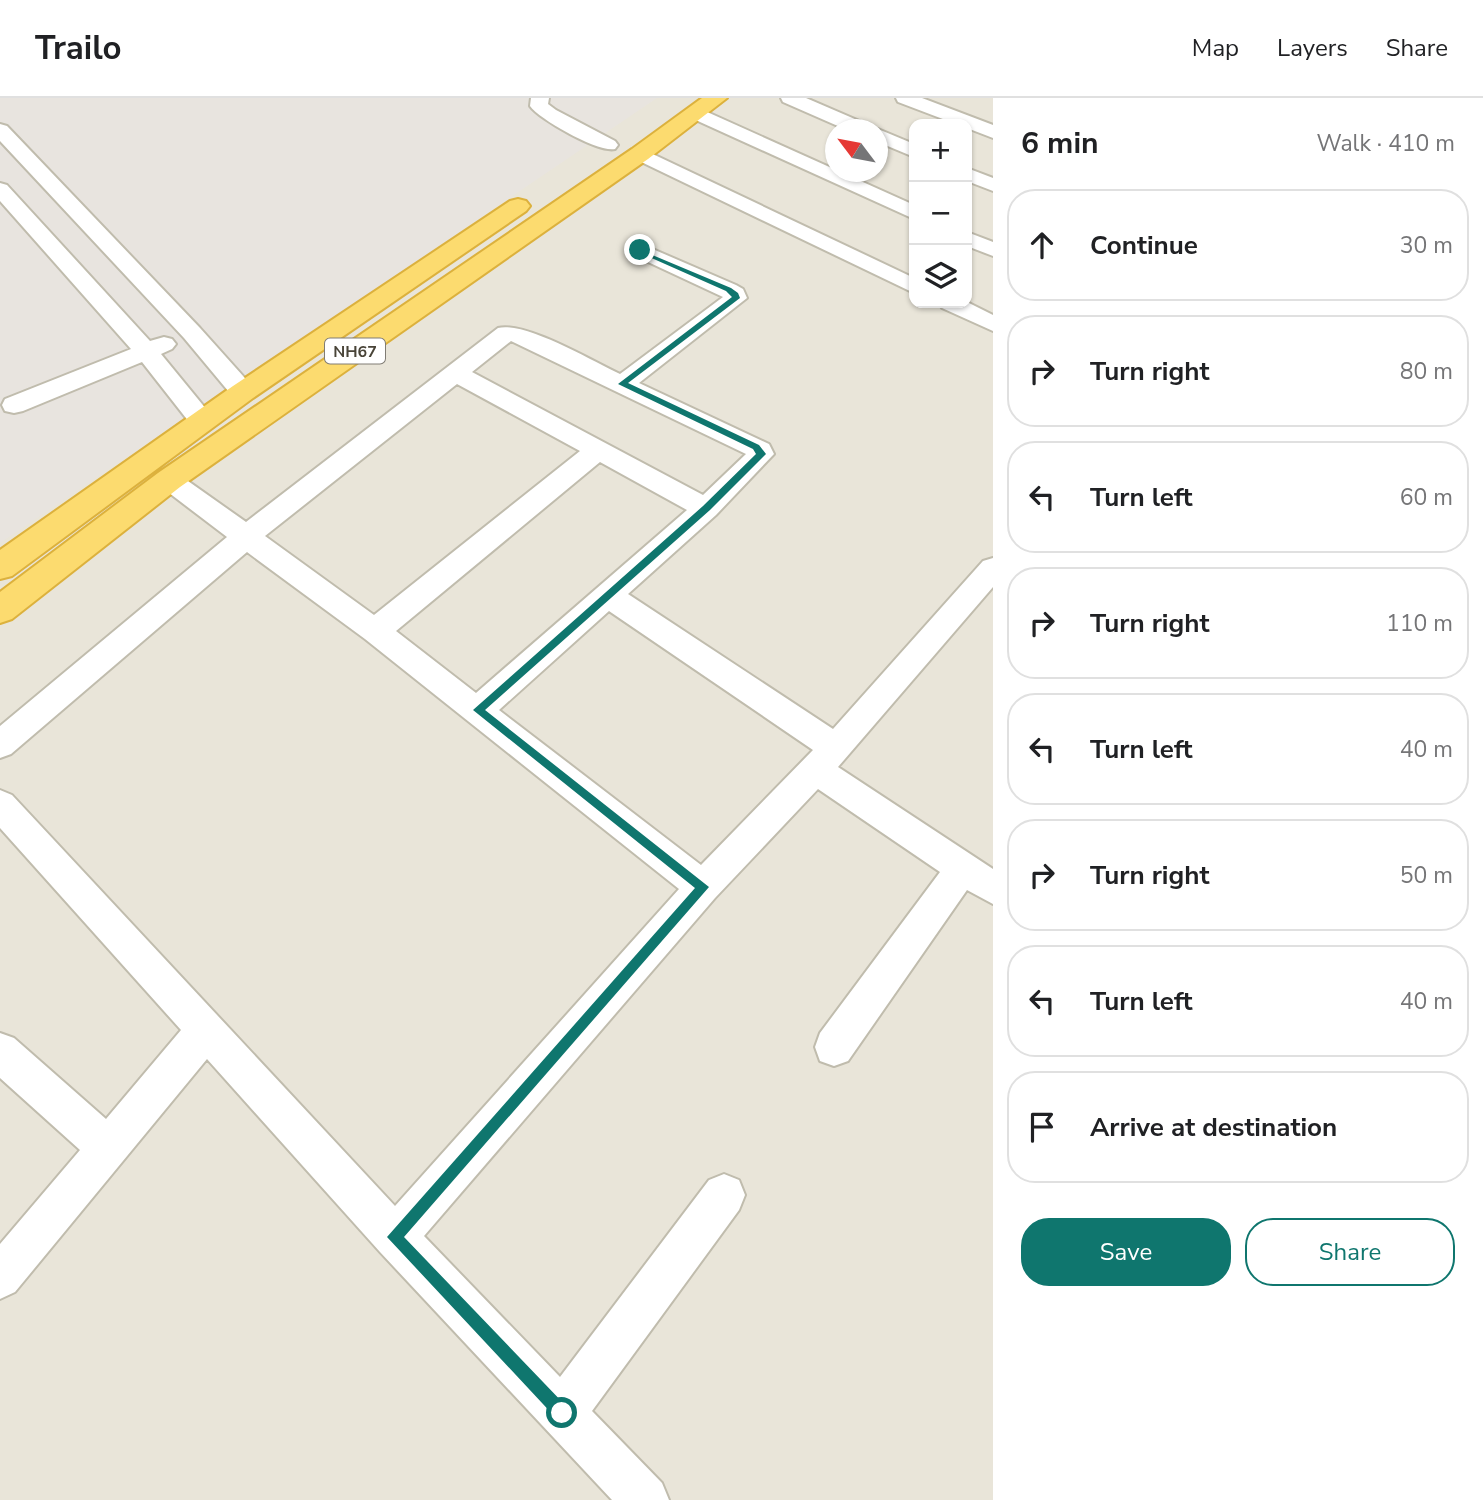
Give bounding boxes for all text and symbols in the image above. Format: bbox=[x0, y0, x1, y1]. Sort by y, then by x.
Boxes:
text: Trailo bbox=[35, 26, 122, 71]
text: Map bbox=[1192, 32, 1239, 64]
text: Layers bbox=[1277, 32, 1348, 64]
text: Share bbox=[1386, 32, 1448, 64]
north arrow bbox=[825, 119, 888, 182]
map controls bbox=[909, 119, 972, 308]
button: + bbox=[909, 119, 972, 182]
text: 6 min bbox=[1021, 123, 1099, 164]
text: Walk · 410 m bbox=[1316, 128, 1455, 159]
button: − bbox=[909, 182, 972, 245]
icon: ahead bbox=[1023, 226, 1061, 264]
text: Continue bbox=[1090, 228, 1198, 263]
text: 30 m bbox=[1400, 230, 1453, 261]
route end bbox=[624, 234, 655, 265]
button: layers bbox=[909, 245, 972, 308]
road number: NH67 bbox=[325, 339, 385, 364]
icon: right bbox=[1023, 352, 1061, 390]
text: Turn right bbox=[1090, 354, 1209, 389]
text: 80 m bbox=[1400, 356, 1453, 387]
icon: left bbox=[1023, 478, 1061, 516]
text: Turn left bbox=[1090, 480, 1193, 515]
text: 60 m bbox=[1400, 482, 1453, 513]
icon: right bbox=[1023, 604, 1061, 642]
text: Turn right bbox=[1090, 606, 1209, 641]
text: 110 m bbox=[1386, 608, 1453, 639]
icon: left bbox=[1023, 730, 1061, 768]
text: Turn left bbox=[1090, 732, 1193, 767]
text: 40 m bbox=[1400, 734, 1453, 765]
icon: right bbox=[1023, 856, 1061, 894]
text: Turn right bbox=[1090, 858, 1209, 893]
text: 50 m bbox=[1400, 860, 1453, 891]
icon: left bbox=[1023, 982, 1061, 1020]
text: Turn left bbox=[1090, 984, 1193, 1019]
text: 40 m bbox=[1400, 986, 1453, 1017]
icon: arrive bbox=[1023, 1108, 1061, 1146]
text: Arrive at destination bbox=[1090, 1110, 1337, 1145]
button: Save bbox=[1021, 1218, 1231, 1286]
button: Share bbox=[1245, 1218, 1455, 1286]
route start bbox=[546, 1397, 577, 1428]

